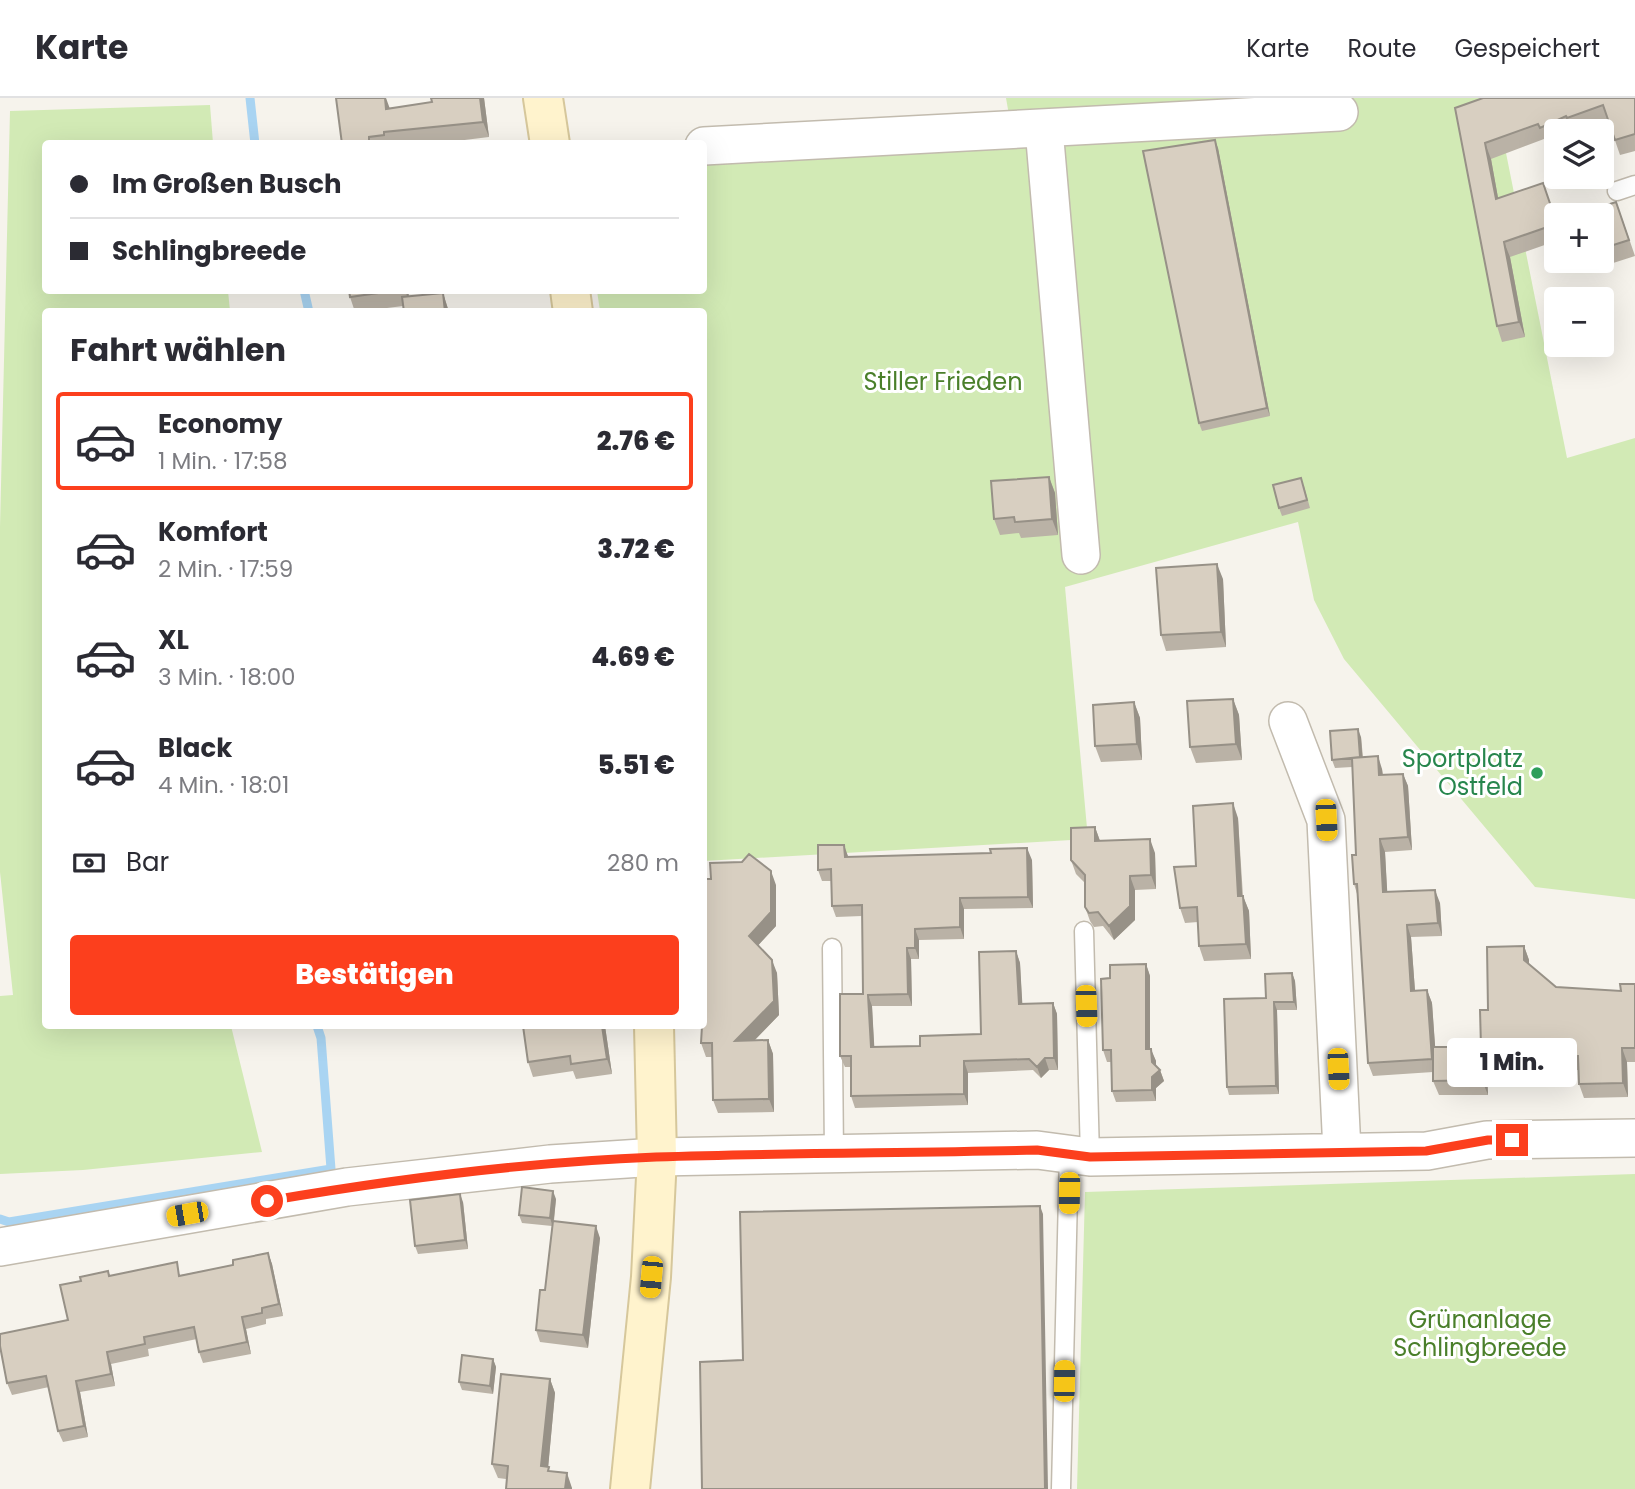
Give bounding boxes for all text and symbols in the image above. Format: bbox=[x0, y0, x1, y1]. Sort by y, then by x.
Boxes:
text: Karte bbox=[35, 24, 128, 71]
text: Karte bbox=[1246, 32, 1309, 65]
text: Route bbox=[1347, 32, 1416, 65]
text: Gespeichert bbox=[1454, 32, 1600, 65]
map controls bbox=[1544, 119, 1614, 357]
button: layers bbox=[1544, 119, 1614, 189]
text: Im Großen Busch bbox=[112, 166, 341, 202]
button: + bbox=[1544, 203, 1614, 273]
text: Schlingbreede bbox=[112, 233, 306, 269]
button: − bbox=[1544, 287, 1614, 357]
text: Fahrt wählen bbox=[70, 327, 286, 372]
park label: Stiller Frieden bbox=[863, 365, 1023, 398]
text: Economy bbox=[158, 406, 282, 442]
icon: car bbox=[74, 410, 137, 473]
text: 2.76 € bbox=[597, 423, 675, 459]
text: 1 Min. · 17:58 bbox=[158, 445, 287, 477]
text: Komfort bbox=[158, 514, 268, 550]
icon: car bbox=[74, 518, 137, 581]
text: 3.72 € bbox=[597, 531, 675, 567]
text: 2 Min. · 17:59 bbox=[158, 553, 293, 585]
text: XL bbox=[158, 622, 189, 658]
icon: car bbox=[74, 626, 137, 689]
text: 4.69 € bbox=[591, 639, 675, 675]
text: 3 Min. · 18:00 bbox=[158, 661, 296, 693]
text: Black bbox=[158, 730, 232, 766]
icon: car bbox=[74, 734, 137, 797]
place label: Sportplatz Ostfeld bbox=[1402, 742, 1523, 803]
text: 5.51 € bbox=[597, 747, 675, 783]
marker: Sportplatz Ostfeld bbox=[1529, 765, 1545, 781]
text: 4 Min. · 18:01 bbox=[158, 769, 289, 801]
car bbox=[1315, 798, 1338, 842]
icon: cash bbox=[70, 844, 108, 882]
text: Bar bbox=[126, 844, 169, 880]
text: 280 m bbox=[607, 847, 679, 879]
button: Bestätigen bbox=[70, 935, 679, 1015]
car bbox=[1075, 985, 1098, 1027]
callout: 1 Min. bbox=[1447, 1038, 1577, 1088]
text: 1 Min. bbox=[1480, 1046, 1544, 1078]
car bbox=[1327, 1047, 1350, 1091]
route end bbox=[1496, 1124, 1528, 1156]
car bbox=[1059, 1172, 1080, 1214]
route start bbox=[251, 1185, 283, 1217]
car bbox=[165, 1200, 210, 1228]
car bbox=[639, 1255, 664, 1299]
park label: Grünanlage Schlingbreede bbox=[1393, 1303, 1567, 1364]
car bbox=[1054, 1360, 1075, 1402]

